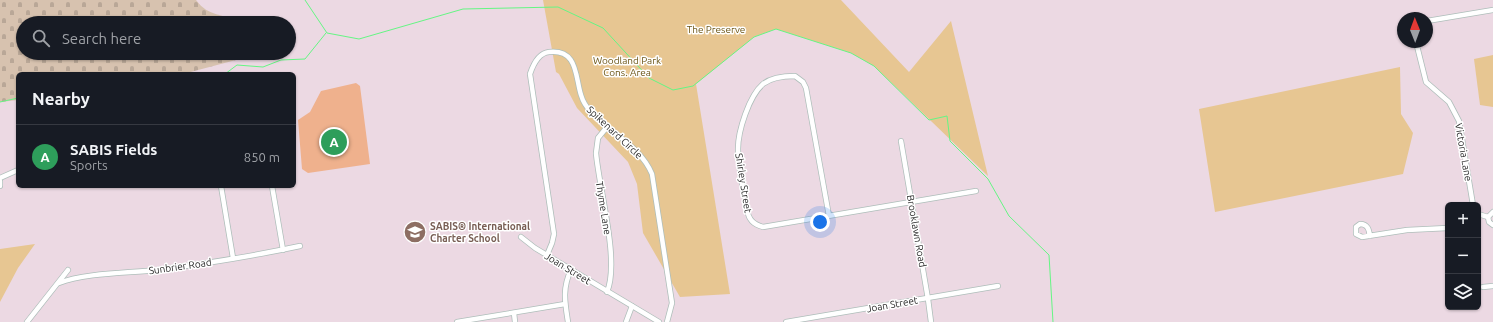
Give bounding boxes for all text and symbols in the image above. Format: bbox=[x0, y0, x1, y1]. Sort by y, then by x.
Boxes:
north arrow bbox=[1397, 12, 1433, 48]
search box bbox=[16, 16, 296, 60]
park label: The Preserve bbox=[687, 24, 745, 35]
icon: search bbox=[30, 27, 52, 49]
text: Search here bbox=[62, 30, 141, 47]
park label: Woodland Park Cons. Area bbox=[593, 55, 661, 78]
text: Nearby bbox=[32, 89, 90, 108]
street label: Spikenard Circle bbox=[585, 104, 645, 161]
street label: Victoria Lane bbox=[1453, 122, 1474, 182]
pin: A bbox=[321, 127, 347, 157]
text: SABIS Fields bbox=[70, 141, 157, 158]
text: A bbox=[40, 150, 50, 164]
text: 850 m bbox=[244, 150, 280, 164]
street label: Shirley Street bbox=[733, 152, 754, 214]
text: Sports bbox=[70, 158, 108, 172]
street label: Thyme Lane bbox=[594, 181, 613, 236]
street label: Brooklawn Road bbox=[905, 194, 928, 268]
map controls bbox=[1445, 202, 1481, 310]
button: + bbox=[1445, 202, 1481, 238]
your location bbox=[810, 212, 830, 232]
school or university icon: SABIS® International Charter School bbox=[402, 219, 428, 245]
place label: SABIS® International Charter School bbox=[430, 221, 530, 244]
button: − bbox=[1445, 238, 1481, 274]
street label: Joan Street bbox=[543, 250, 593, 287]
street label: Sunbrier Road bbox=[148, 257, 212, 276]
button: layers bbox=[1445, 274, 1481, 310]
street label: Joan Street bbox=[866, 295, 919, 314]

